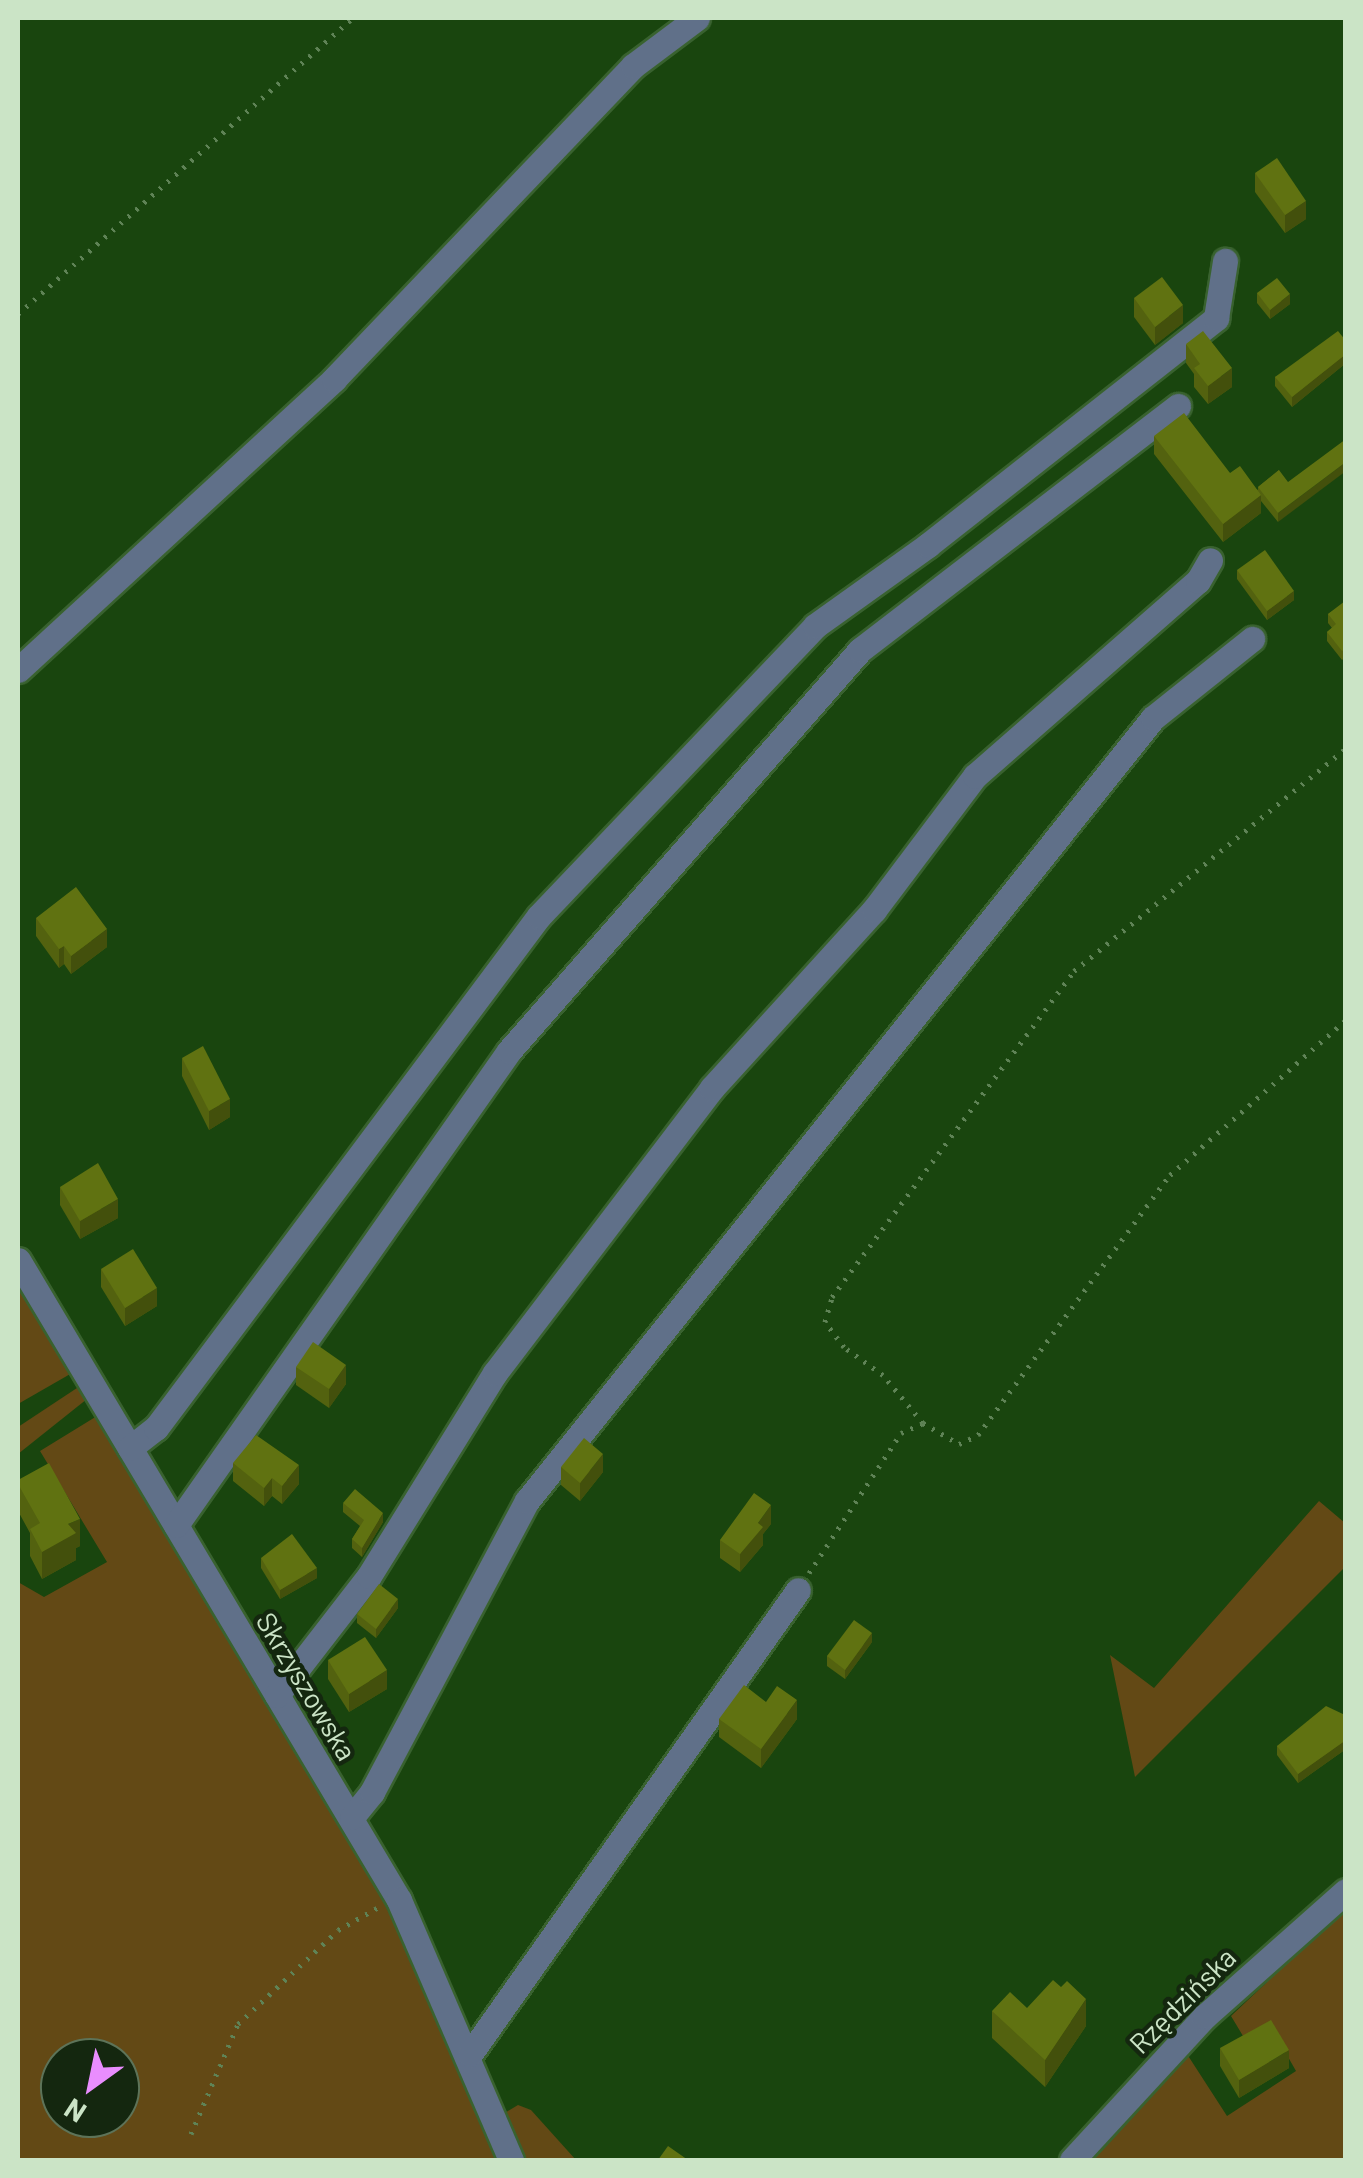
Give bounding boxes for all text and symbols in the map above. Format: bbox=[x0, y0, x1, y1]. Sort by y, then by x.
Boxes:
street label: Skrzyszowska bbox=[250, 1606, 364, 1766]
street label: Rzędzińska bbox=[1122, 1940, 1242, 2060]
north arrow bbox=[40, 2038, 140, 2138]
text: N bbox=[58, 2092, 92, 2131]

